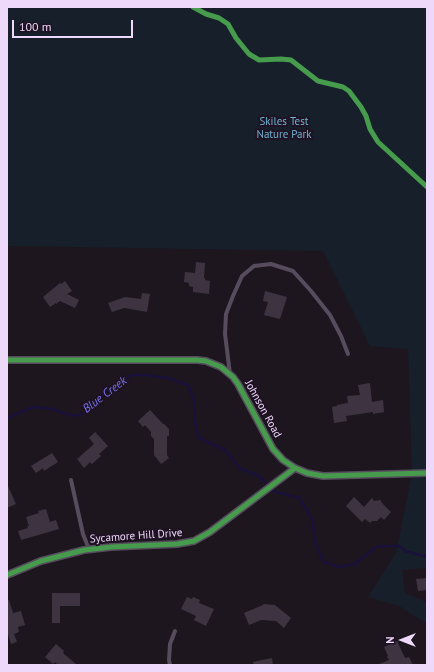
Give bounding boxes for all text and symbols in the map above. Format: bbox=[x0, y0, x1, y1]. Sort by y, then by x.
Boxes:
scale bar bbox=[14, 12, 135, 38]
text: 100 m bbox=[19, 19, 52, 34]
park label: Skiles Test Nature Park bbox=[256, 115, 312, 141]
water label: Blue Creek bbox=[80, 374, 130, 416]
street label: Johnson Road bbox=[242, 378, 284, 440]
street label: Sycamore Hill Drive bbox=[89, 526, 183, 546]
north arrow bbox=[382, 620, 422, 660]
text: N bbox=[383, 636, 397, 644]

